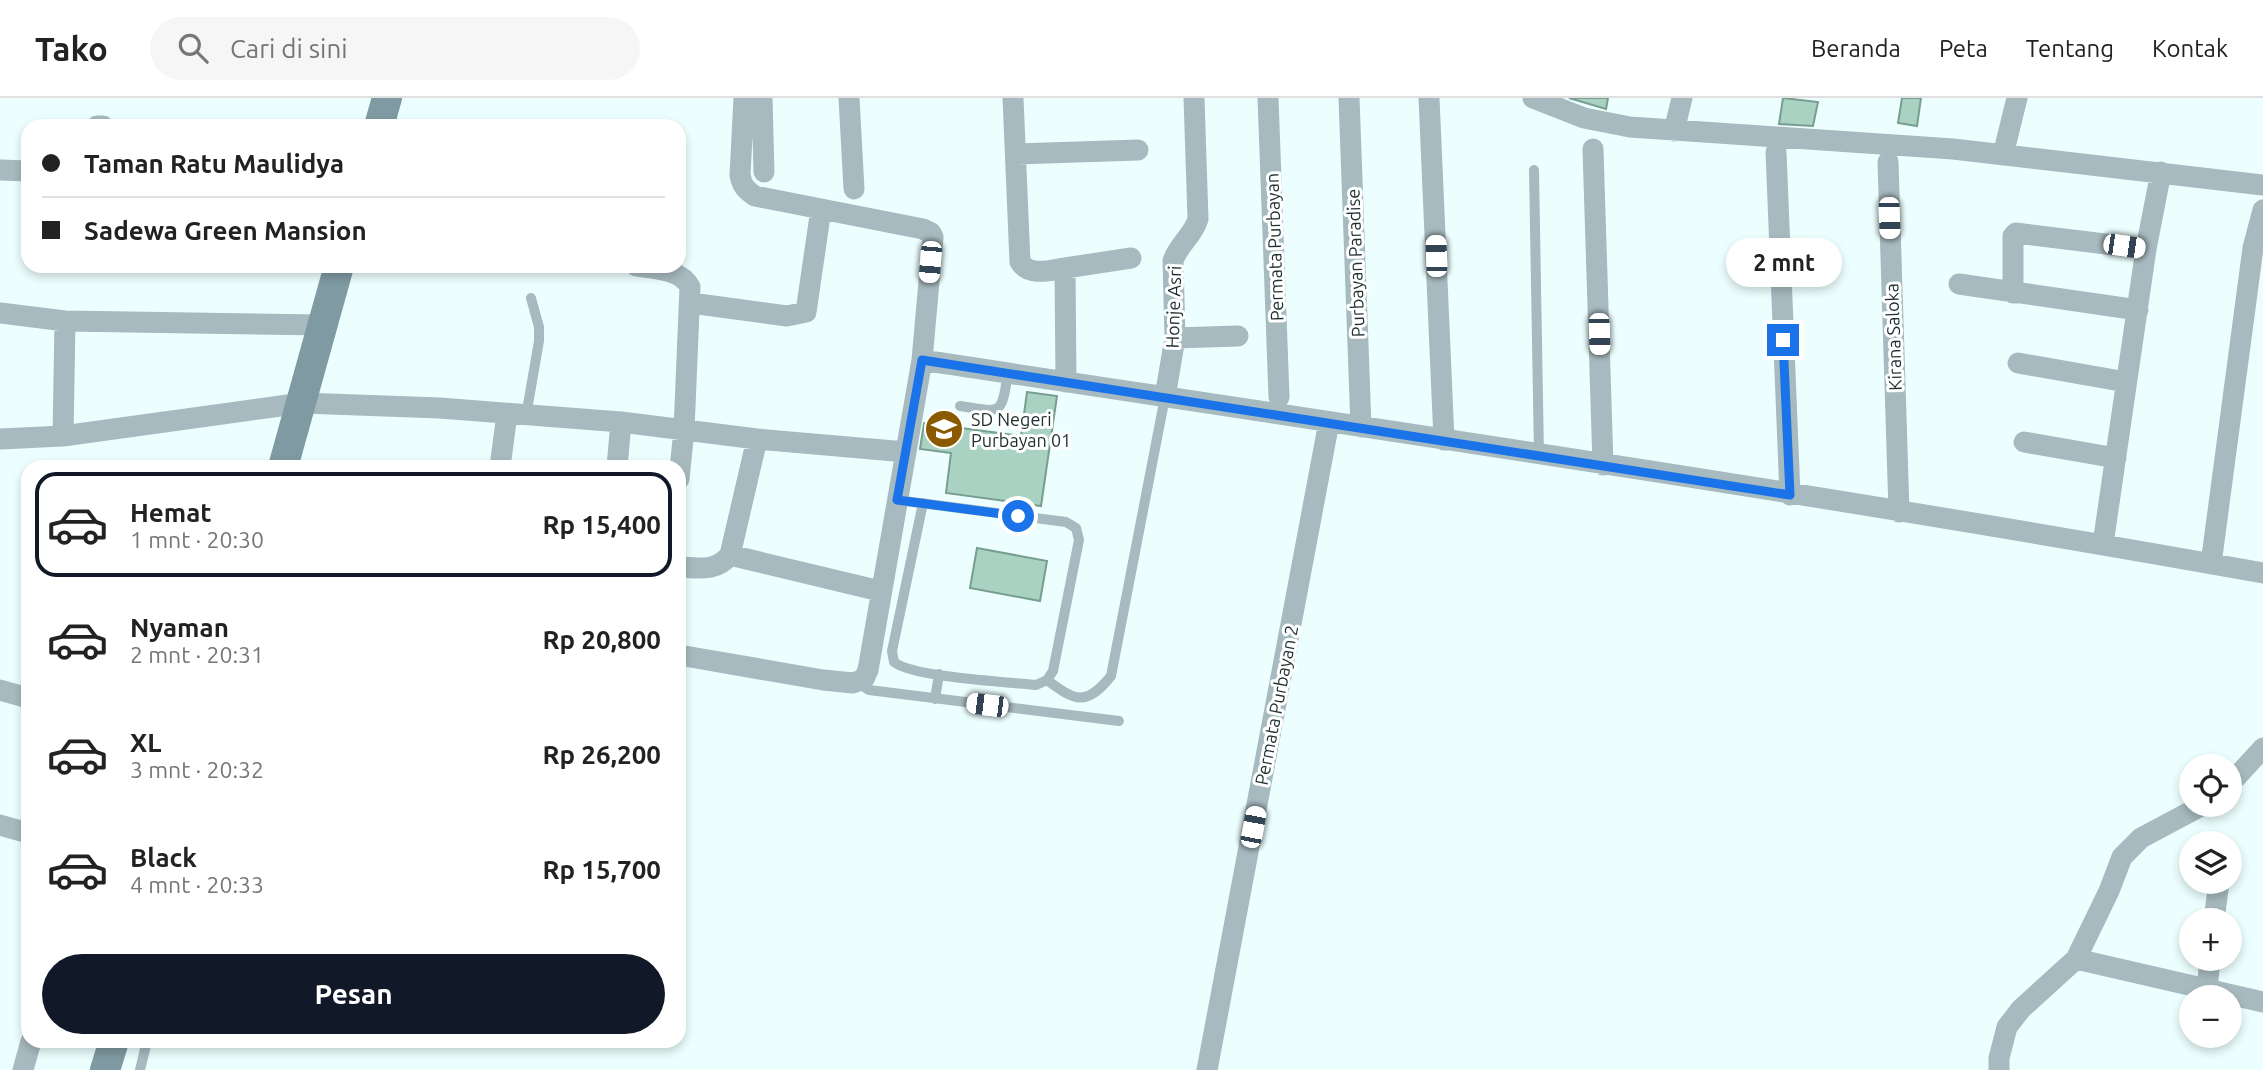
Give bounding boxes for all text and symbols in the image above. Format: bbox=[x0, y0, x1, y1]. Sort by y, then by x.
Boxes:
search box bbox=[150, 17, 640, 80]
icon: search bbox=[174, 29, 212, 67]
text: Tako bbox=[35, 30, 108, 67]
text: Cari di sini bbox=[230, 34, 348, 63]
text: Beranda bbox=[1811, 35, 1901, 62]
text: Peta bbox=[1939, 35, 1988, 62]
text: Tentang bbox=[2026, 35, 2114, 62]
text: Kontak bbox=[2152, 35, 2228, 62]
text: Taman Ratu Maulidya bbox=[84, 149, 344, 178]
street label: Permata Purbayan bbox=[1261, 173, 1287, 321]
street label: Purbayan Paradise bbox=[1342, 188, 1368, 338]
car bbox=[1878, 197, 1901, 239]
text: Sadewa Green Mansion bbox=[84, 216, 367, 245]
car bbox=[2102, 233, 2147, 259]
car bbox=[1425, 235, 1448, 277]
callout: 2 mnt bbox=[1725, 238, 1841, 288]
car bbox=[918, 240, 943, 284]
text: 2 mnt bbox=[1753, 250, 1815, 275]
street label: Honje Asri bbox=[1162, 265, 1184, 349]
street label: Kirana Saloka bbox=[1881, 283, 1905, 391]
car bbox=[1588, 313, 1611, 355]
route end bbox=[1767, 324, 1799, 356]
school or university icon: SD Negeri Purbayan 01 bbox=[923, 408, 965, 450]
place label: SD Negeri Purbayan 01 bbox=[971, 409, 1071, 450]
icon: car bbox=[46, 493, 109, 556]
text: Hemat bbox=[130, 498, 212, 527]
route start bbox=[1002, 500, 1034, 532]
text: Rp 15,400 bbox=[542, 510, 661, 539]
text: 1 mnt · 20:30 bbox=[130, 527, 264, 552]
icon: car bbox=[46, 608, 109, 671]
text: Nyaman bbox=[130, 613, 229, 642]
street label: Permata Purbayan 2 bbox=[1251, 623, 1301, 787]
text: Rp 20,800 bbox=[542, 625, 661, 654]
text: 2 mnt · 20:31 bbox=[130, 642, 264, 667]
car bbox=[965, 692, 1010, 718]
icon: car bbox=[46, 723, 109, 786]
text: XL bbox=[130, 728, 161, 757]
text: Rp 26,200 bbox=[542, 740, 661, 769]
map controls bbox=[2179, 754, 2242, 1048]
button: locate bbox=[2179, 754, 2242, 817]
text: 3 mnt · 20:32 bbox=[130, 757, 264, 782]
car bbox=[1239, 804, 1268, 850]
button: layers bbox=[2179, 831, 2242, 894]
icon: car bbox=[46, 838, 109, 901]
text: Black bbox=[130, 843, 197, 872]
text: Rp 15,700 bbox=[542, 855, 661, 884]
text: 4 mnt · 20:33 bbox=[130, 872, 264, 897]
button: + bbox=[2179, 908, 2242, 971]
button: Pesan bbox=[42, 954, 665, 1034]
button: − bbox=[2179, 985, 2242, 1048]

